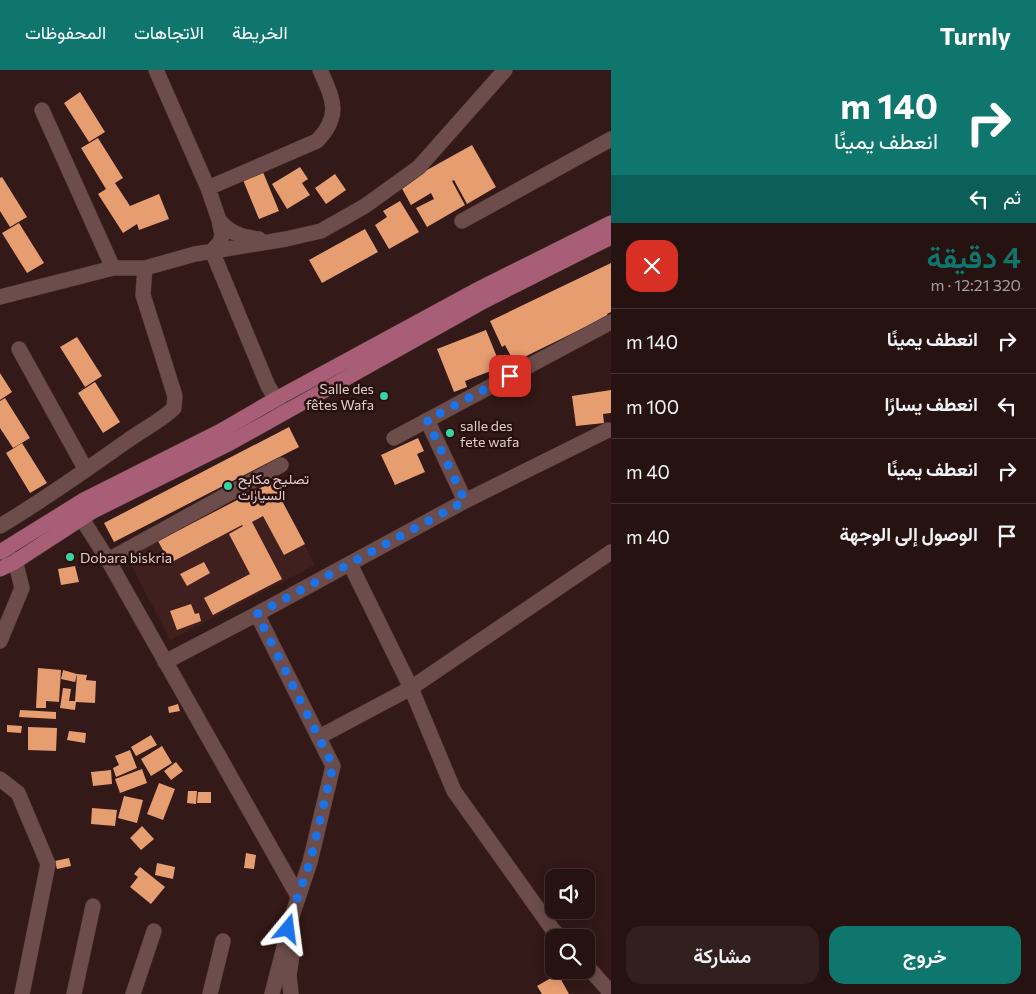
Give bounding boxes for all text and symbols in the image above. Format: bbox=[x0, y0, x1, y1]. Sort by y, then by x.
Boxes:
text: المحفوظات bbox=[25, 21, 106, 43]
text: الاتجاهات bbox=[134, 21, 204, 43]
text: الخريطة bbox=[232, 21, 288, 43]
text: Turnly bbox=[940, 21, 1011, 50]
text: 140 m bbox=[840, 83, 938, 126]
icon: right bbox=[956, 90, 1021, 155]
text: انعطف يمينًا bbox=[834, 127, 938, 154]
icon: left bbox=[965, 185, 993, 213]
text: ثم bbox=[1003, 185, 1021, 208]
text: 4 دقيقة bbox=[927, 237, 1021, 274]
button: close bbox=[626, 240, 678, 292]
text: 320 m · 12:21 bbox=[930, 275, 1021, 294]
text: انعطف يمينًا bbox=[887, 327, 978, 350]
icon: right bbox=[993, 327, 1021, 355]
text: 140 m bbox=[626, 330, 678, 353]
pin bbox=[489, 355, 531, 397]
icon: arrive bbox=[496, 362, 524, 390]
place label: Salle des fêtes Wafa bbox=[306, 380, 374, 413]
marker: Salle des fêtes Wafa bbox=[378, 390, 390, 402]
text: انعطف يسارًا bbox=[884, 392, 978, 415]
icon: left bbox=[993, 392, 1021, 420]
text: 100 m bbox=[626, 395, 679, 418]
place label: salle des fete wafa bbox=[460, 417, 519, 450]
marker: salle des fete wafa bbox=[444, 427, 456, 439]
text: انعطف يمينًا bbox=[887, 457, 978, 480]
icon: right bbox=[993, 457, 1021, 485]
text: 40 m bbox=[626, 460, 670, 483]
place label: تصليح مكابح السيارات bbox=[238, 470, 309, 504]
marker: تصليح مكابح السيارات bbox=[222, 480, 234, 492]
text: الوصول إلى الوجهة bbox=[839, 522, 978, 545]
icon: arrive bbox=[993, 522, 1021, 550]
text: 40 m bbox=[626, 525, 670, 548]
place label: Dobara biskria bbox=[80, 549, 172, 566]
marker: Dobara biskria bbox=[64, 551, 76, 563]
map controls bbox=[545, 869, 595, 979]
button: sound bbox=[545, 869, 595, 919]
position arrow bbox=[261, 902, 313, 954]
button: مشاركة bbox=[626, 926, 819, 984]
button: خروج bbox=[829, 926, 1021, 984]
button: search bbox=[545, 929, 595, 979]

